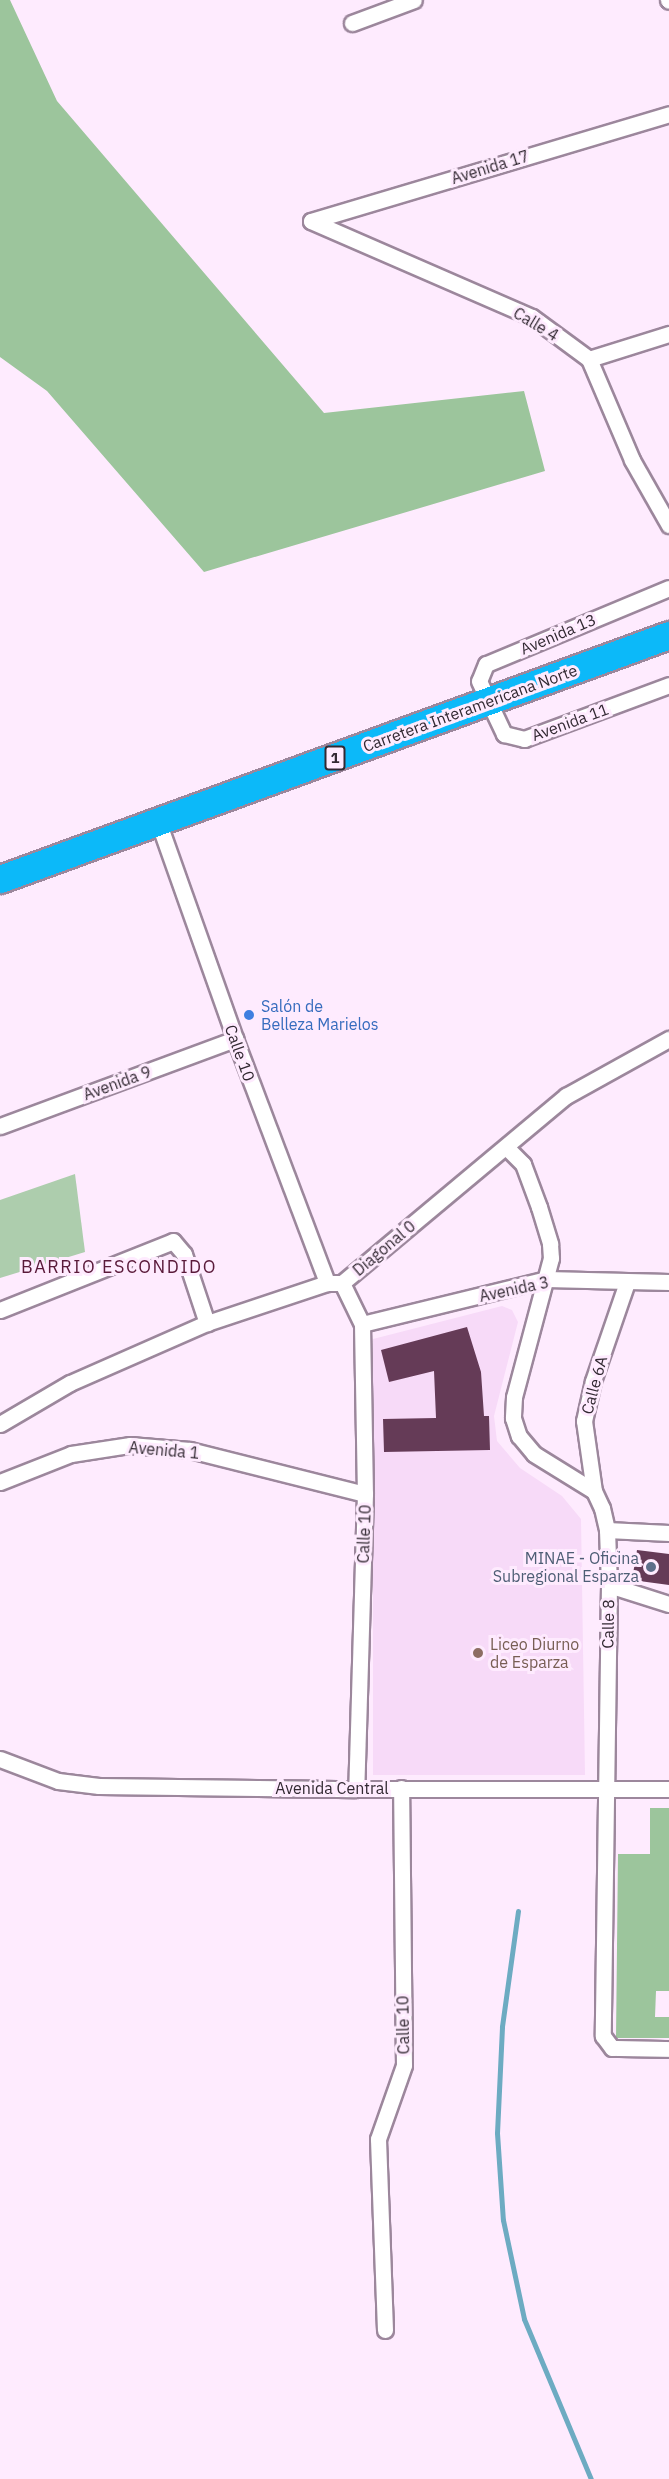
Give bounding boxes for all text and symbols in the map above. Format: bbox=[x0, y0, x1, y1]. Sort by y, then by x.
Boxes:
street label: Avenida 17 bbox=[449, 146, 531, 188]
street label: Calle 4 bbox=[510, 303, 562, 345]
street label: Avenida 13 bbox=[517, 609, 599, 659]
street label: Carretera Interamericana Norte bbox=[360, 660, 580, 756]
street label: Avenida 11 bbox=[529, 699, 611, 745]
road number: 1 bbox=[324, 746, 346, 770]
place label: Salón de Belleza Marielos bbox=[261, 996, 379, 1034]
marker: Salón de Belleza Marielos bbox=[242, 1008, 256, 1022]
street label: Calle 10 bbox=[221, 1022, 259, 1084]
street label: Avenida 9 bbox=[80, 1062, 154, 1104]
street label: Diagonal 0 bbox=[349, 1216, 419, 1280]
district label: BARRIO ESCONDIDO bbox=[21, 1256, 217, 1278]
street label: Avenida 3 bbox=[477, 1272, 551, 1306]
street label: Calle 6A bbox=[577, 1354, 611, 1416]
street label: Avenida 1 bbox=[128, 1437, 200, 1463]
street label: Calle 10 bbox=[353, 1504, 375, 1564]
place label: MINAE - Oficina Subregional Esparza bbox=[493, 1548, 639, 1586]
marker: MINAE - Oficina Subregional Esparza bbox=[644, 1560, 658, 1574]
street label: Calle 8 bbox=[598, 1599, 618, 1649]
place label: Liceo Diurno de Esparza bbox=[490, 1634, 579, 1672]
marker: Liceo Diurno de Esparza bbox=[471, 1646, 485, 1660]
street label: Avenida Central bbox=[275, 1778, 389, 1798]
street label: Calle 10 bbox=[393, 1995, 413, 2055]

